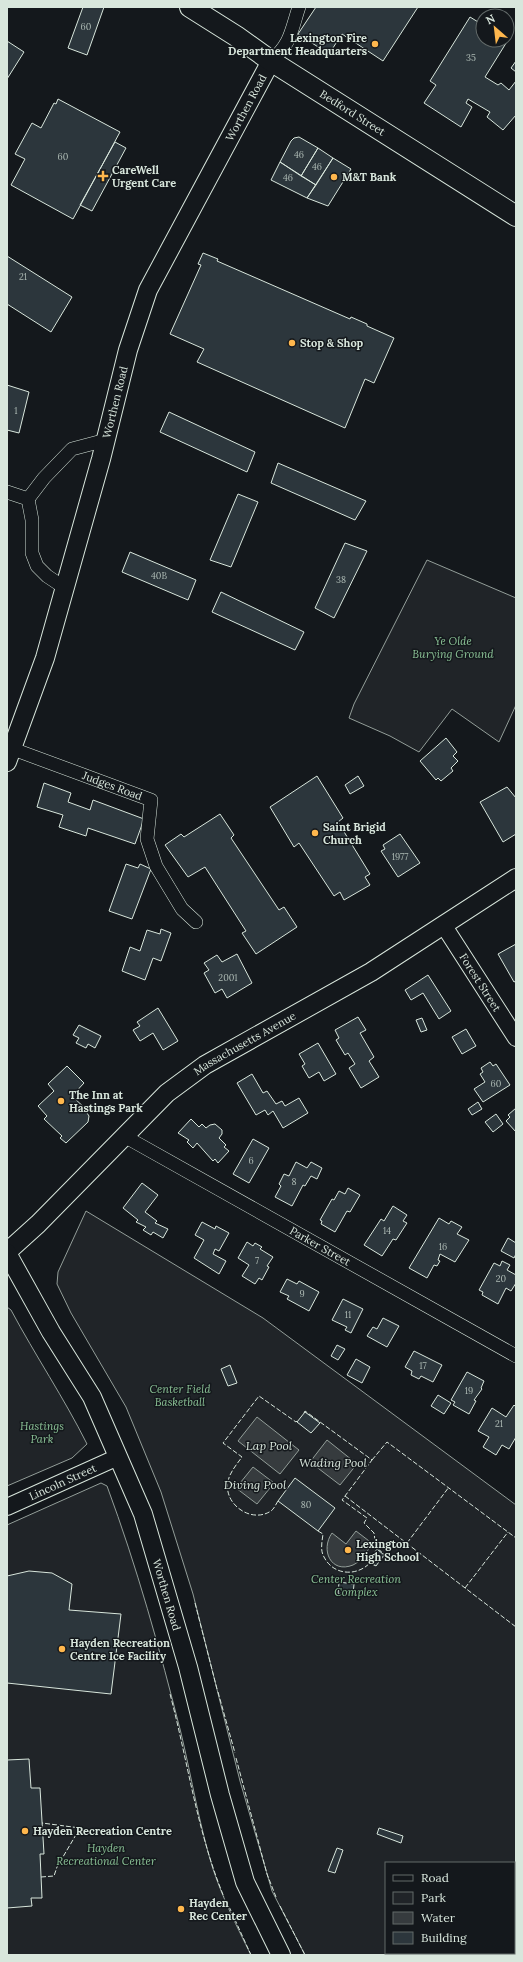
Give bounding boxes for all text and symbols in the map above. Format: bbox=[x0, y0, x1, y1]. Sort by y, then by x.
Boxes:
north arrow bbox=[475, 8, 515, 48]
text: N bbox=[483, 11, 498, 27]
house number: 60 bbox=[81, 21, 92, 32]
place label: Lexington Fire Department Headquarters bbox=[228, 31, 367, 58]
marker: Lexington Fire Department Headquarters bbox=[370, 39, 380, 49]
house number: 35 bbox=[466, 52, 476, 63]
street label: Worthen Road bbox=[222, 71, 270, 143]
street label: Bedford Street bbox=[317, 87, 389, 139]
house number: 46 bbox=[294, 149, 304, 160]
house number: 60 bbox=[58, 151, 69, 162]
house number: 46 bbox=[312, 161, 322, 172]
place label: CareWell Urgent Care bbox=[112, 163, 176, 190]
marker: CareWell Urgent Care bbox=[97, 170, 109, 182]
place label: M&T Bank bbox=[342, 170, 397, 184]
house number: 46 bbox=[283, 172, 293, 183]
marker: M&T Bank bbox=[329, 172, 339, 182]
house number: 21 bbox=[19, 271, 27, 282]
place label: Stop & Shop bbox=[300, 336, 364, 350]
marker: Stop & Shop bbox=[287, 338, 297, 348]
street label: Worthen Road bbox=[99, 364, 131, 440]
house number: 1 bbox=[14, 405, 18, 416]
house number: 40B bbox=[151, 570, 167, 581]
house number: 38 bbox=[336, 574, 346, 585]
park label: Ye Olde Burying Ground bbox=[412, 634, 495, 661]
street label: Judges Road bbox=[80, 768, 145, 803]
place label: Saint Brigid Church bbox=[323, 820, 386, 847]
marker: Saint Brigid Church bbox=[310, 828, 320, 838]
house number: 1977 bbox=[392, 851, 408, 862]
street label: Forest Street bbox=[456, 951, 504, 1015]
house number: 2001 bbox=[218, 972, 238, 983]
street label: Massachusetts Avenue bbox=[191, 1009, 298, 1078]
house number: 60 bbox=[491, 1078, 502, 1089]
place label: The Inn at Hastings Park bbox=[69, 1088, 143, 1115]
marker: The Inn at Hastings Park bbox=[56, 1096, 66, 1106]
house number: 6 bbox=[248, 1155, 254, 1166]
house number: 8 bbox=[291, 1176, 297, 1187]
street label: Parker Street bbox=[287, 1223, 354, 1269]
house number: 14 bbox=[383, 1225, 391, 1236]
house number: 16 bbox=[439, 1241, 447, 1252]
house number: 7 bbox=[255, 1255, 259, 1266]
house number: 20 bbox=[496, 1273, 507, 1284]
house number: 9 bbox=[299, 1288, 305, 1299]
house number: 11 bbox=[345, 1309, 351, 1320]
house number: 17 bbox=[419, 1360, 427, 1371]
park label: Center Field Basketball bbox=[149, 1382, 211, 1409]
house number: 19 bbox=[465, 1385, 473, 1396]
house number: 21 bbox=[495, 1418, 503, 1429]
park label: Hastings Park bbox=[20, 1419, 64, 1446]
water label: Lap Pool bbox=[246, 1438, 293, 1453]
water label: Wading Pool bbox=[299, 1455, 368, 1470]
street label: Lincoln Street bbox=[27, 1460, 99, 1503]
water label: Diving Pool bbox=[224, 1477, 287, 1492]
house number: 80 bbox=[301, 1499, 312, 1510]
place label: Lexington High School bbox=[356, 1537, 420, 1564]
marker: Lexington High School bbox=[343, 1545, 353, 1555]
street label: Worthen Road bbox=[150, 1557, 184, 1632]
park label: Center Recreation Complex bbox=[311, 1572, 401, 1599]
place label: Hayden Recreation Centre Ice Facility bbox=[70, 1636, 170, 1663]
marker: Hayden Recreation Centre Ice Facility bbox=[57, 1644, 67, 1654]
place label: Hayden Recreation Centre bbox=[33, 1824, 172, 1838]
marker: Hayden Recreation Centre bbox=[20, 1826, 30, 1836]
park label: Hayden Recreational Center bbox=[56, 1841, 157, 1868]
legend bbox=[385, 1862, 515, 1954]
text: Road bbox=[421, 1870, 449, 1885]
text: Park bbox=[421, 1890, 447, 1905]
place label: Hayden Rec Center bbox=[189, 1896, 248, 1923]
marker: Hayden Rec Center bbox=[176, 1904, 186, 1914]
text: Water bbox=[421, 1910, 456, 1925]
text: Building bbox=[421, 1930, 467, 1945]

